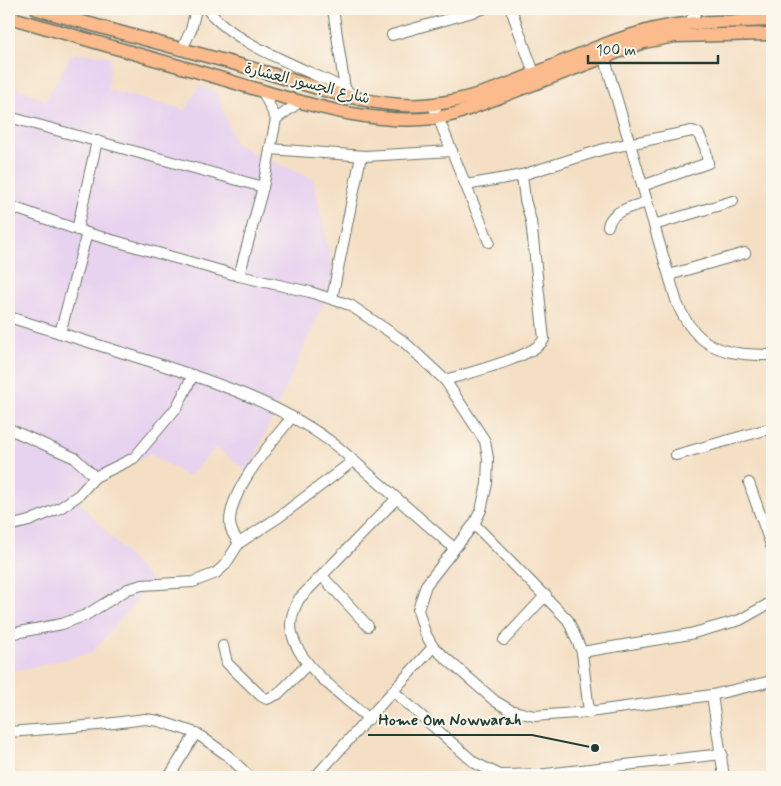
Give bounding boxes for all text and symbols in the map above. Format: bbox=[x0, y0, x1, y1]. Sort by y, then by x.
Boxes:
scale bar bbox=[588, 32, 718, 64]
text: 100 m bbox=[596, 41, 636, 61]
street label: شارع الجسور العشارة bbox=[242, 59, 372, 109]
callout: Home Om Nowwarah bbox=[368, 704, 532, 735]
text: Home Om Nowwarah bbox=[379, 710, 521, 731]

